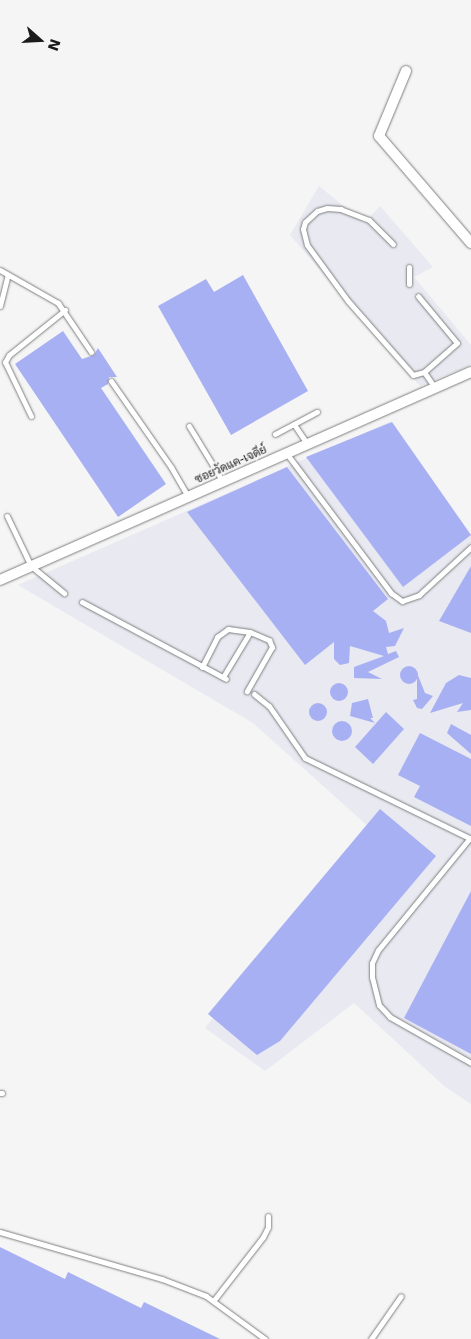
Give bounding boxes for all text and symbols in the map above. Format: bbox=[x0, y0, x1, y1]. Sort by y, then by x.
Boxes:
north arrow bbox=[15, 15, 65, 65]
text: N bbox=[45, 37, 64, 53]
street label: ซอยวัดแค-เจดีย์ bbox=[193, 443, 269, 487]

